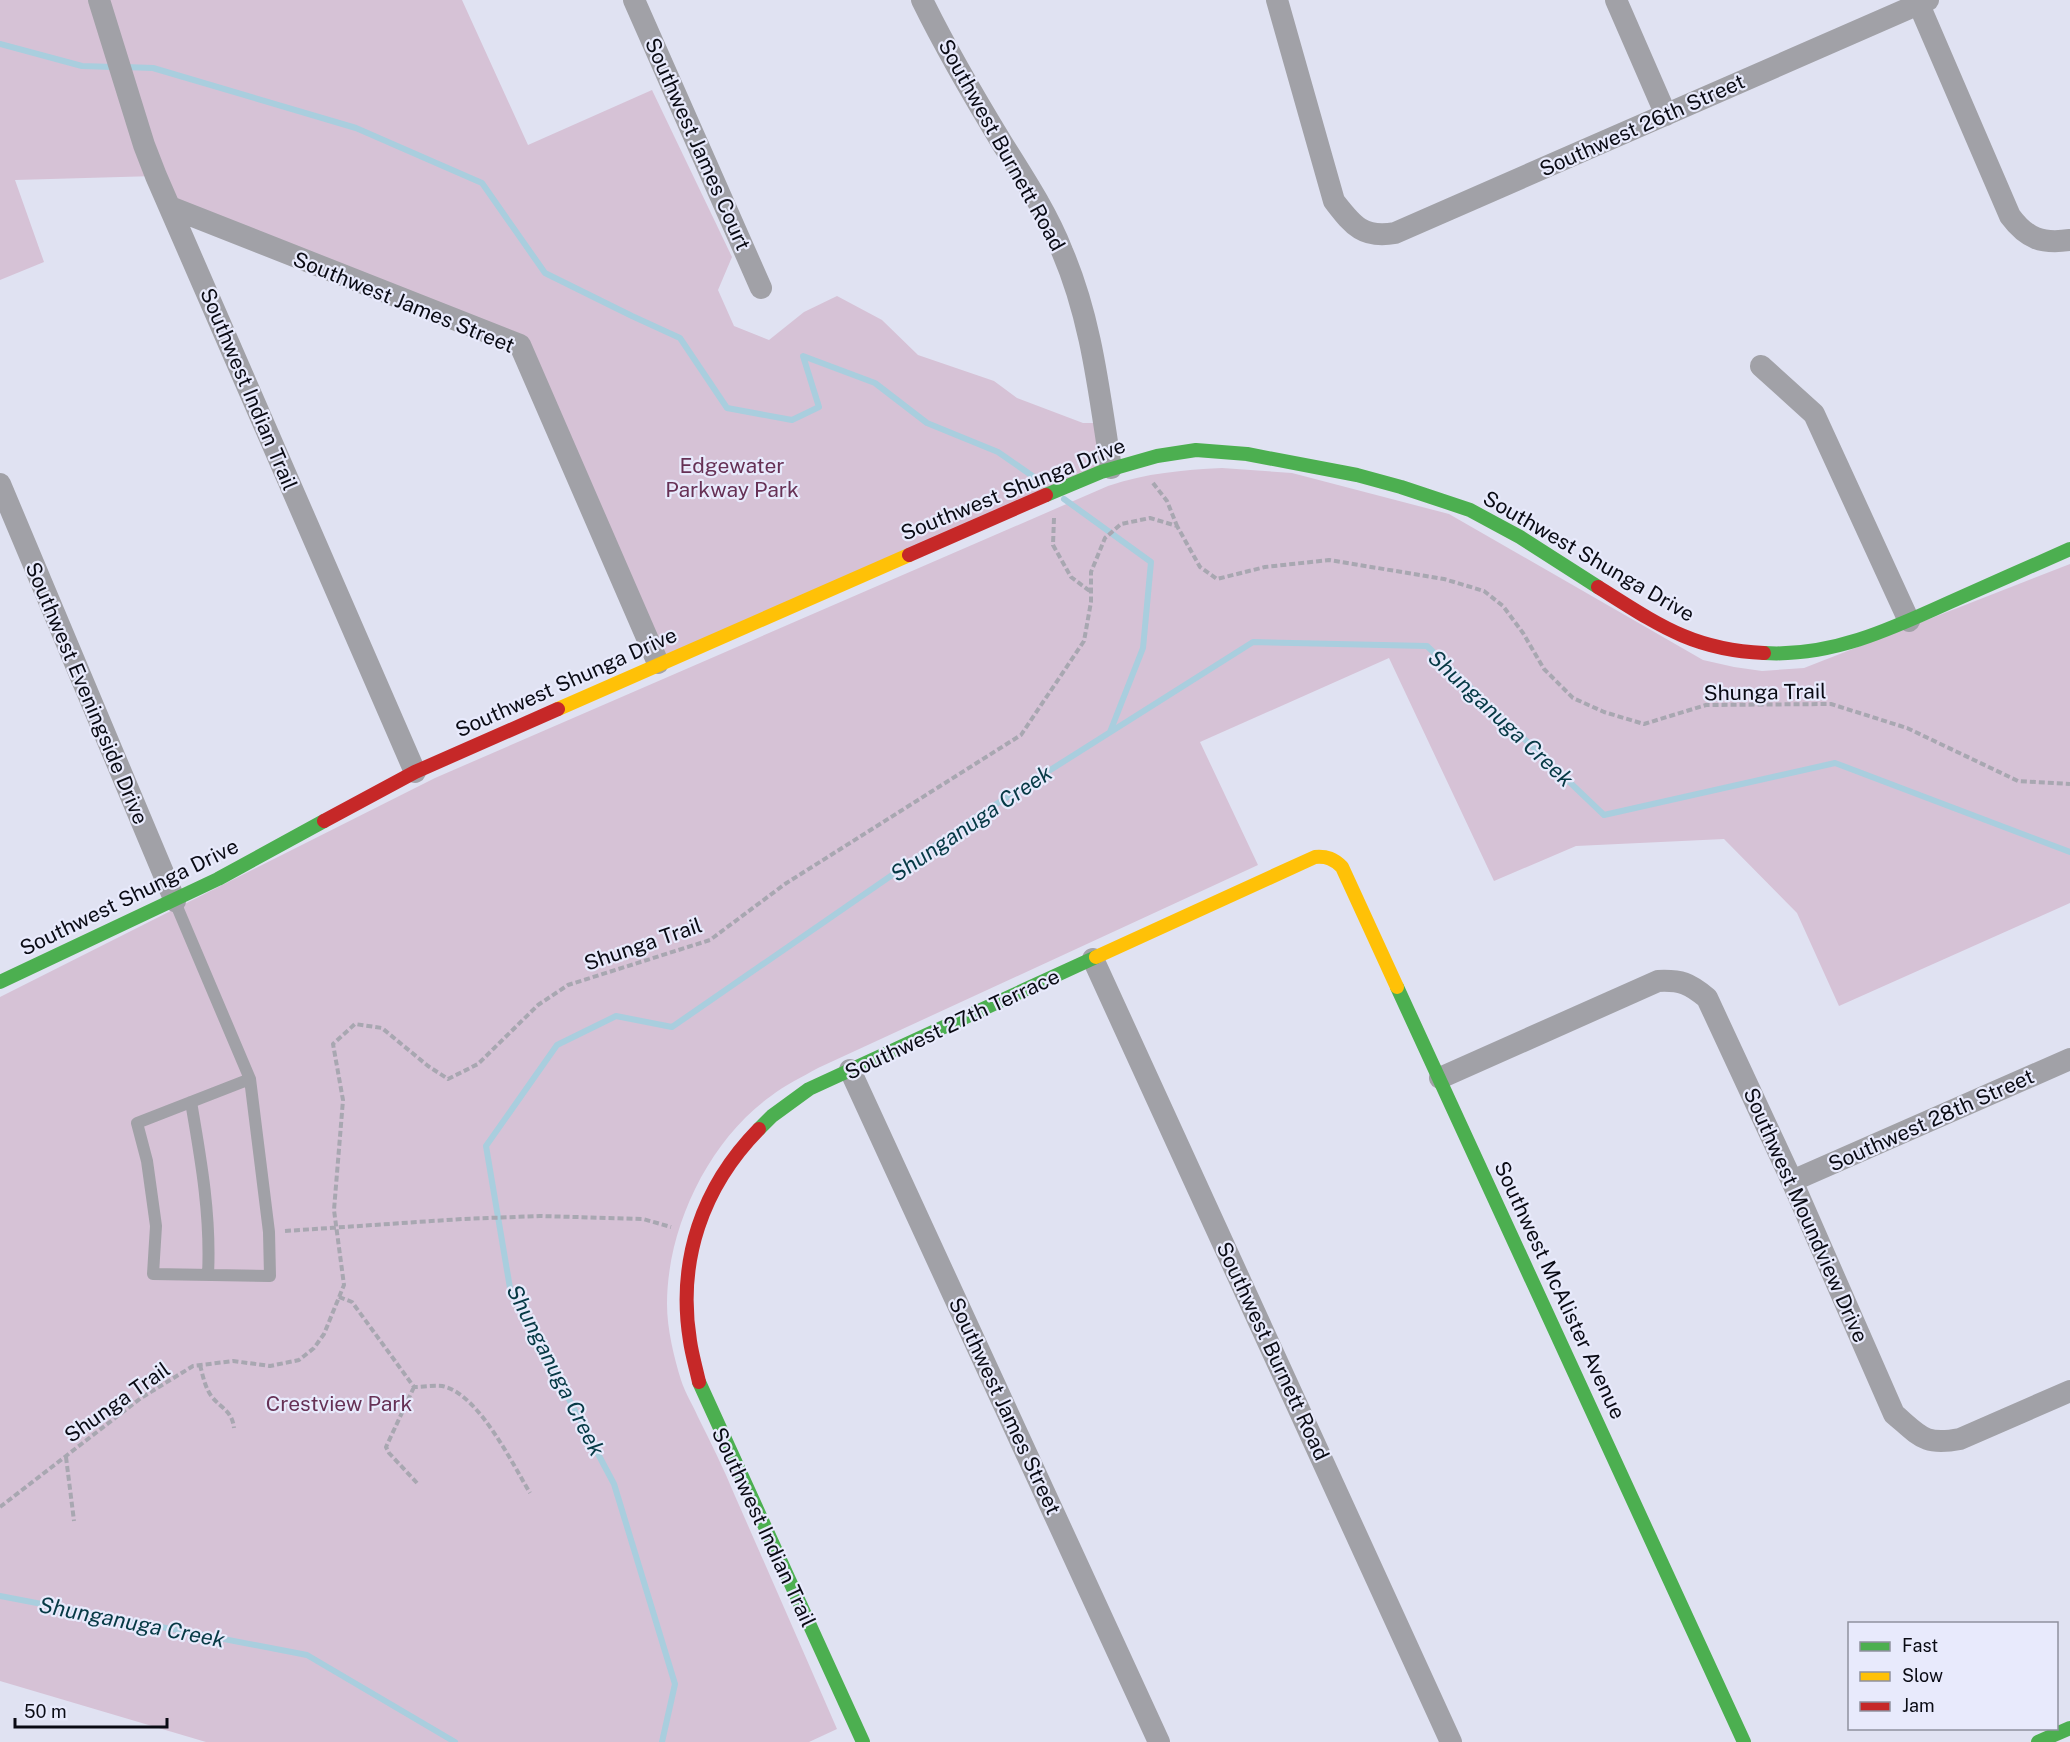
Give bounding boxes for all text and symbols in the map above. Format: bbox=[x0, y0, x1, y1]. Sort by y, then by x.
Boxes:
street label: Southwest James Court bbox=[640, 34, 756, 254]
street label: Southwest Burnett Road bbox=[933, 35, 1071, 255]
street label: Southwest 26th Street bbox=[1536, 68, 1748, 182]
street label: Southwest James Street bbox=[290, 246, 518, 358]
street label: Southwest Indian Trail bbox=[195, 284, 303, 494]
street label: Southwest Shunga Drive bbox=[897, 432, 1129, 546]
park label: Edgewater Parkway Park bbox=[665, 453, 799, 502]
street label: Southwest Shunga Drive bbox=[1479, 485, 1699, 627]
street label: Southwest Eveningside Drive bbox=[20, 558, 154, 828]
street label: Southwest Shunga Drive bbox=[451, 622, 681, 742]
water label: Shunganuga Creek bbox=[1423, 644, 1579, 792]
street label: Shunga Trail bbox=[1703, 678, 1827, 706]
water label: Shunganuga Creek bbox=[885, 759, 1057, 887]
street label: Southwest Shunga Drive bbox=[16, 833, 242, 961]
street label: Shunga Trail bbox=[581, 912, 705, 976]
street label: Southwest 27th Terrace bbox=[841, 963, 1063, 1085]
street label: Southwest 28th Street bbox=[1824, 1063, 2038, 1177]
street label: Southwest Moundview Drive bbox=[1738, 1084, 1874, 1346]
street label: Southwest McAlister Avenue bbox=[1489, 1157, 1631, 1423]
street label: Southwest Burnett Road bbox=[1211, 1238, 1335, 1464]
water label: Shunganuga Creek bbox=[502, 1280, 611, 1460]
street label: Southwest James Street bbox=[944, 1294, 1066, 1518]
street label: Shunga Trail bbox=[59, 1356, 175, 1448]
park label: Crestview Park bbox=[266, 1391, 413, 1416]
street label: Southwest Indian Trail bbox=[707, 1423, 821, 1631]
water label: Shunganuga Creek bbox=[37, 1591, 227, 1653]
legend bbox=[1848, 1622, 2058, 1730]
text: Fast bbox=[1902, 1635, 1938, 1656]
text: Slow bbox=[1902, 1665, 1943, 1686]
scale bar bbox=[15, 1691, 166, 1729]
text: Jam bbox=[1902, 1695, 1935, 1716]
text: 50 m bbox=[24, 1701, 67, 1722]

